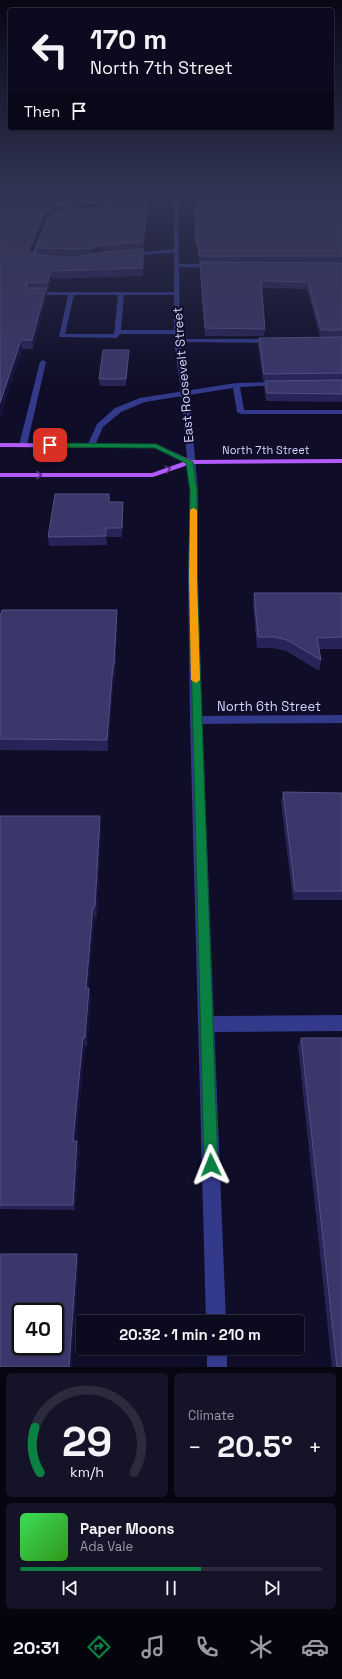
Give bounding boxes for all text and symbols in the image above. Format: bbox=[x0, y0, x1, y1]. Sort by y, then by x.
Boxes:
text: 170 m bbox=[90, 21, 167, 57]
icon: left bbox=[24, 24, 76, 76]
text: North 7th Street bbox=[90, 56, 233, 79]
icon: arrive bbox=[68, 100, 90, 122]
text: Then bbox=[24, 102, 60, 121]
street label: East Roosevelt Street bbox=[169, 307, 197, 443]
pin bbox=[33, 428, 67, 462]
icon: arrive bbox=[39, 434, 61, 456]
street label: North 7th Street bbox=[222, 443, 310, 457]
one-way arrow bbox=[164, 466, 171, 474]
one-way arrow bbox=[36, 471, 42, 479]
street label: North 6th Street bbox=[217, 698, 321, 715]
position arrow bbox=[190, 1144, 232, 1186]
speed limit sign: 40 bbox=[12, 1303, 64, 1355]
text: 20:32 · 1 min · 210 m bbox=[119, 1325, 261, 1344]
text: Climate bbox=[188, 1407, 234, 1424]
text: 29 bbox=[62, 1415, 112, 1468]
text: 20.5° bbox=[217, 1427, 293, 1466]
text: − bbox=[188, 1433, 202, 1461]
text: + bbox=[308, 1433, 322, 1461]
text: km/h bbox=[70, 1463, 104, 1481]
text: Paper Moons bbox=[80, 1519, 174, 1538]
text: Ada Vale bbox=[80, 1538, 133, 1555]
icon: previous bbox=[59, 1577, 81, 1599]
icon: pause bbox=[160, 1577, 182, 1599]
icon: next bbox=[261, 1577, 283, 1599]
icon: directions bbox=[85, 1633, 113, 1661]
icon: music bbox=[139, 1633, 167, 1661]
icon: phone bbox=[193, 1633, 221, 1661]
icon: climate bbox=[247, 1633, 275, 1661]
icon: car bbox=[301, 1633, 329, 1661]
text: 20:31 bbox=[13, 1636, 59, 1659]

